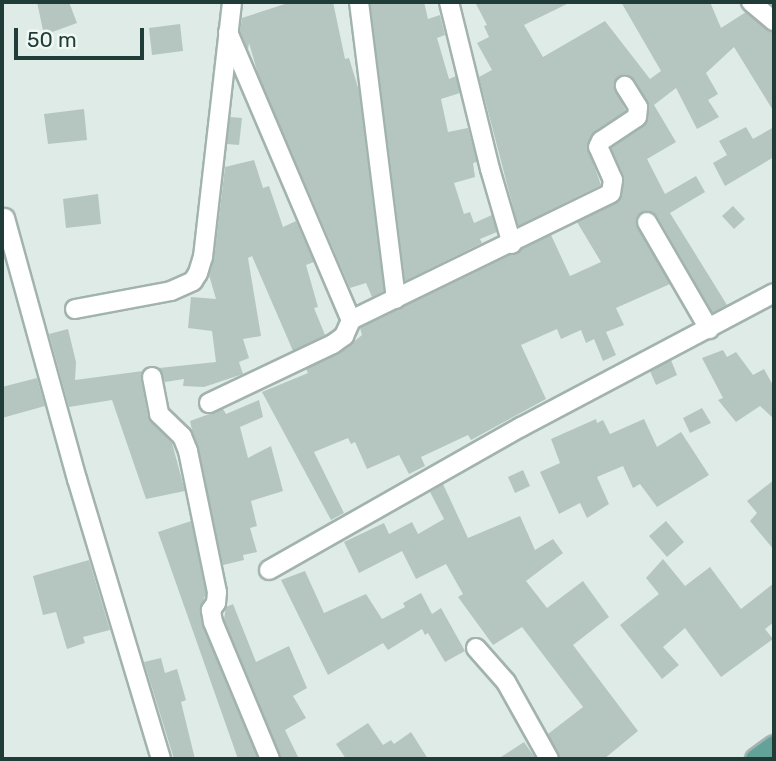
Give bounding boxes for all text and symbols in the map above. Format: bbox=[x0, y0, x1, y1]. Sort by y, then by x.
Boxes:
scale bar bbox=[18, 14, 147, 58]
text: 50 m bbox=[27, 27, 77, 52]

